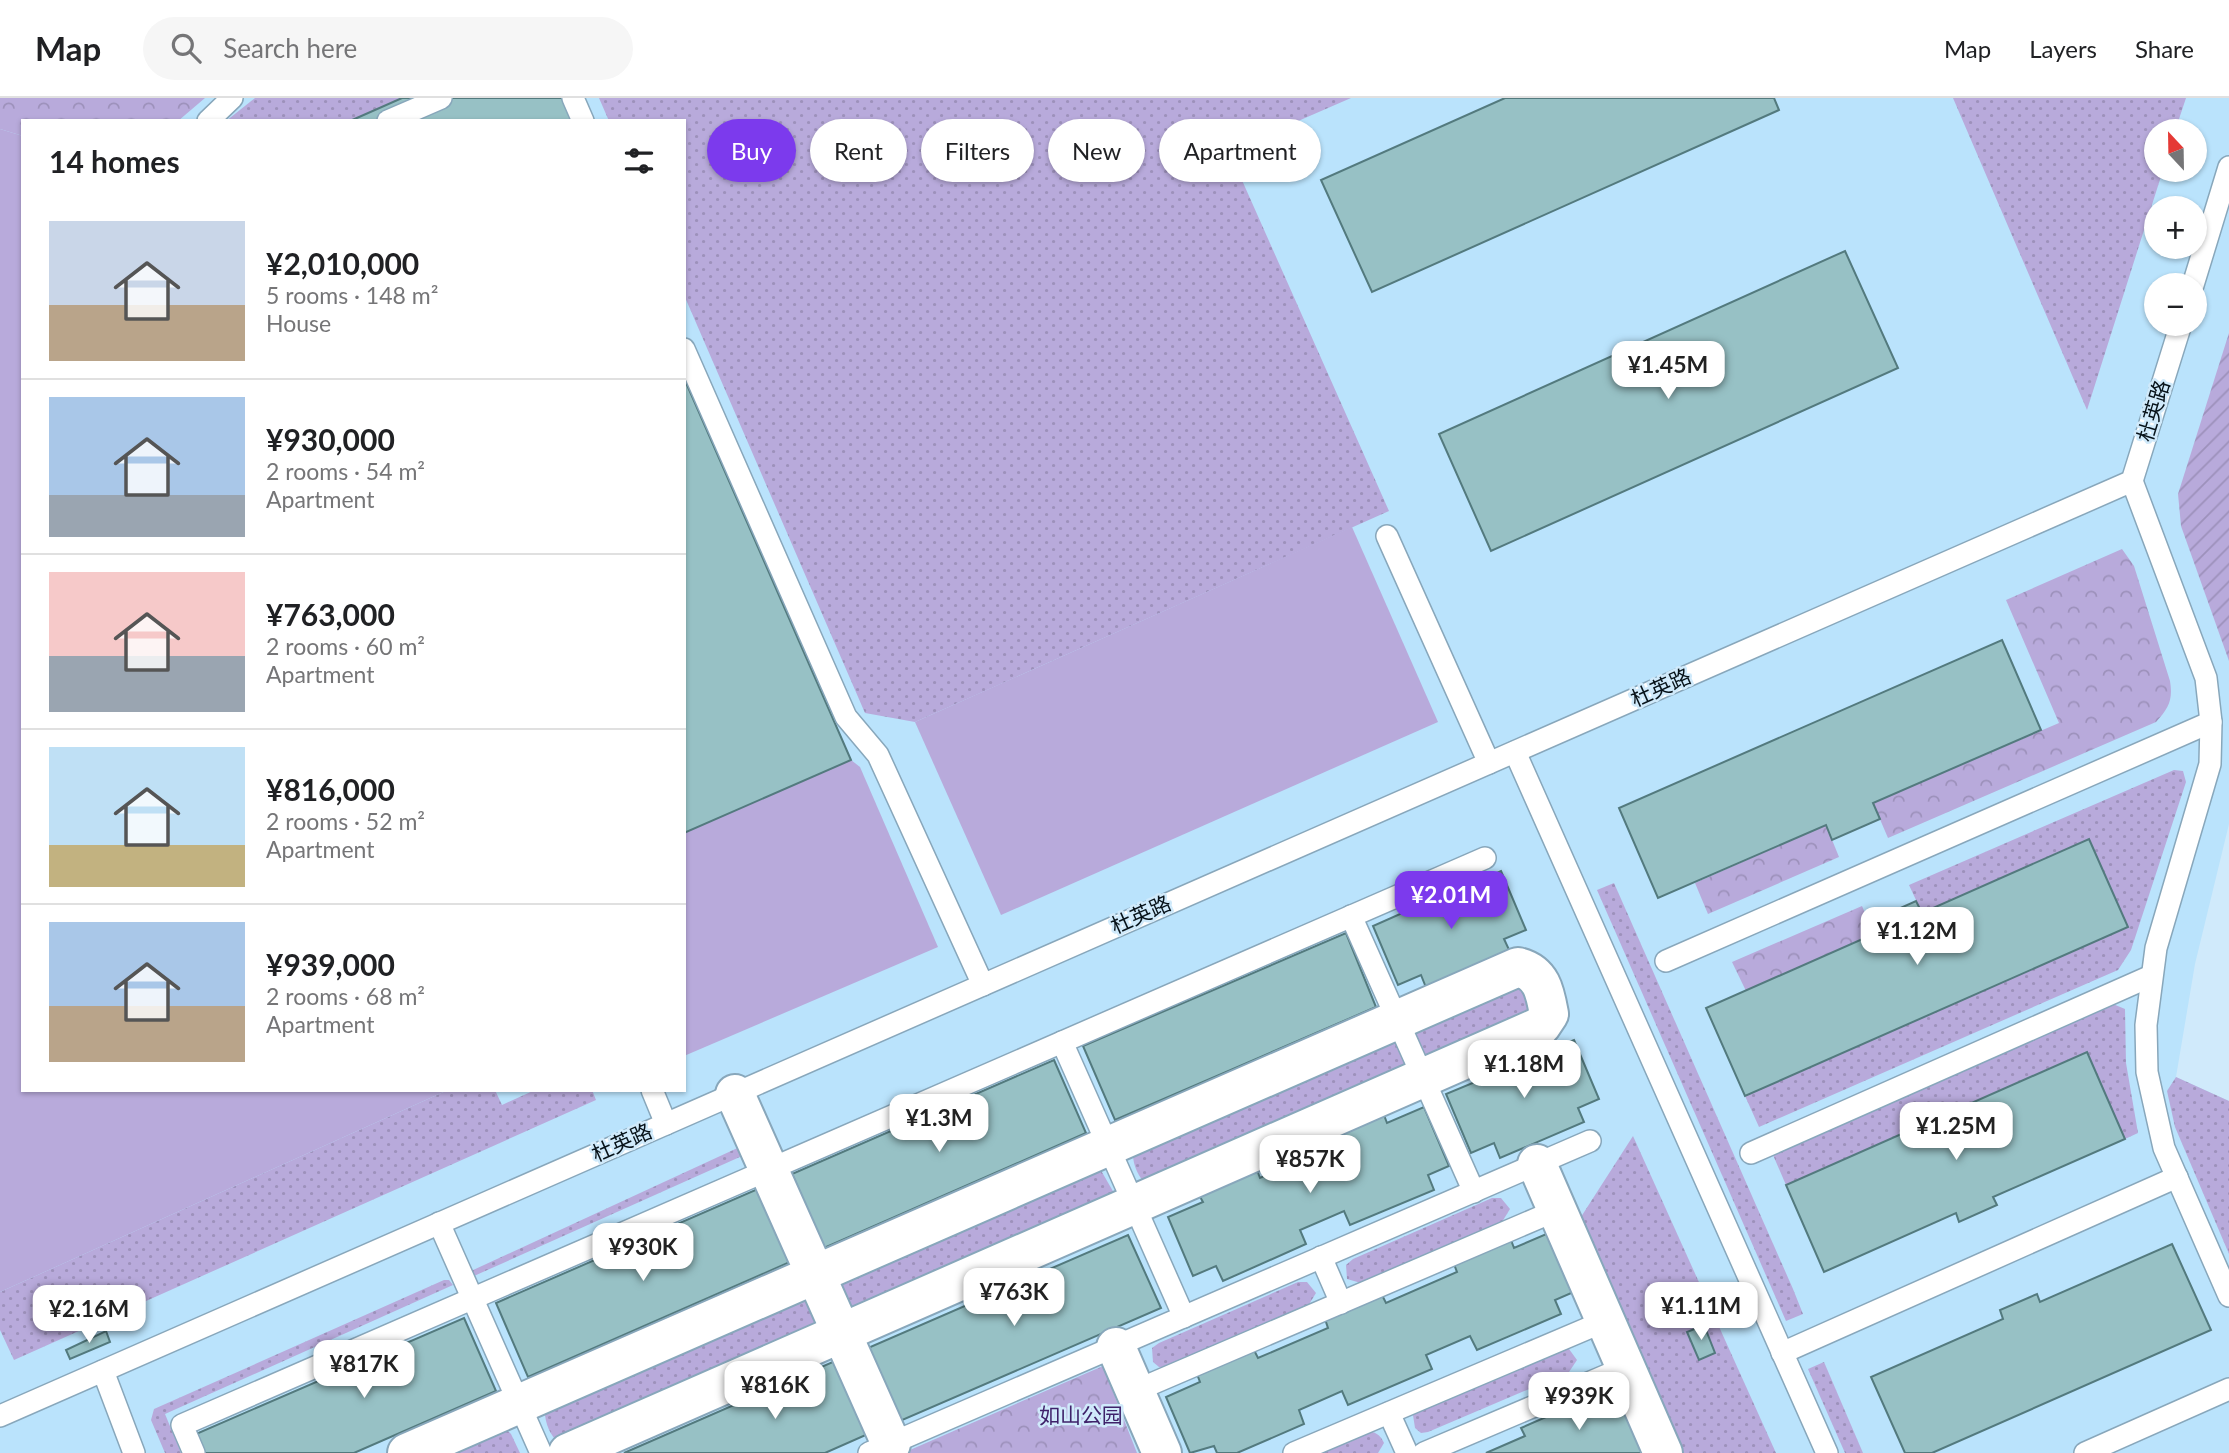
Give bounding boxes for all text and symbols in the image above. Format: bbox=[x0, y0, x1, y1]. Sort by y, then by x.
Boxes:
search box bbox=[143, 17, 633, 80]
text: Map bbox=[35, 28, 101, 68]
icon: search bbox=[167, 29, 205, 67]
text: Search here bbox=[223, 32, 357, 64]
text: Map bbox=[1944, 34, 1991, 63]
text: Layers bbox=[2029, 34, 2097, 63]
text: Share bbox=[2135, 34, 2194, 63]
chip: Buy bbox=[707, 119, 796, 182]
chip: Rent bbox=[810, 119, 907, 182]
chip: Filters bbox=[921, 119, 1034, 182]
chip: New bbox=[1048, 119, 1145, 182]
chip: Apartment bbox=[1159, 119, 1321, 182]
north arrow bbox=[2144, 119, 2207, 182]
map controls bbox=[2144, 119, 2207, 336]
icon: filters bbox=[620, 142, 658, 180]
text: 14 homes bbox=[49, 143, 180, 179]
button: + bbox=[2144, 196, 2207, 259]
text: ¥2,010,000 bbox=[266, 245, 419, 281]
icon: home bbox=[105, 249, 189, 333]
button: − bbox=[2144, 273, 2207, 336]
text: 5 rooms · 148 m² bbox=[266, 281, 438, 309]
text: House bbox=[266, 309, 331, 337]
pin: ¥1.45M bbox=[1611, 342, 1725, 401]
text: ¥1.45M bbox=[1628, 350, 1708, 378]
street label: 杜英路 bbox=[2131, 377, 2174, 444]
text: ¥930,000 bbox=[266, 421, 395, 457]
icon: home bbox=[105, 425, 189, 509]
text: 2 rooms · 54 m² bbox=[266, 457, 425, 485]
text: Apartment bbox=[266, 485, 374, 513]
text: ¥763,000 bbox=[266, 596, 395, 632]
icon: home bbox=[105, 600, 189, 684]
text: 2 rooms · 60 m² bbox=[266, 632, 425, 660]
text: Apartment bbox=[266, 660, 374, 688]
street label: 杜英路 bbox=[1627, 662, 1694, 711]
text: ¥816,000 bbox=[266, 771, 395, 807]
icon: home bbox=[105, 775, 189, 859]
text: 2 rooms · 52 m² bbox=[266, 807, 425, 835]
text: Apartment bbox=[266, 835, 374, 863]
pin: ¥2.01M bbox=[1394, 872, 1508, 931]
text: ¥2.01M bbox=[1411, 880, 1491, 908]
street label: 杜英路 bbox=[1107, 889, 1174, 938]
pin: ¥1.12M bbox=[1860, 908, 1974, 967]
text: ¥1.12M bbox=[1877, 916, 1957, 944]
text: ¥939,000 bbox=[266, 946, 395, 982]
icon: home bbox=[105, 950, 189, 1034]
text: 2 rooms · 68 m² bbox=[266, 982, 425, 1010]
text: Apartment bbox=[266, 1010, 374, 1038]
pin: ¥1.18M bbox=[1467, 1040, 1581, 1100]
text: ¥1.18M bbox=[1484, 1049, 1564, 1077]
pin: ¥1.3M bbox=[890, 1094, 988, 1154]
pin: ¥1.25M bbox=[1899, 1102, 2013, 1162]
text: ¥1.3M bbox=[905, 1103, 973, 1131]
text: ¥1.25M bbox=[1916, 1111, 1996, 1139]
street label: 杜英路 bbox=[588, 1117, 655, 1166]
pin: ¥857K bbox=[1261, 1136, 1359, 1195]
text: ¥857K bbox=[1275, 1144, 1345, 1172]
pin: ¥930K bbox=[594, 1224, 692, 1283]
text: ¥930K bbox=[608, 1232, 678, 1260]
pin: ¥763K bbox=[965, 1268, 1063, 1328]
text: ¥763K bbox=[979, 1277, 1049, 1305]
pin: ¥1.11M bbox=[1644, 1282, 1758, 1342]
pin: ¥2.16M bbox=[32, 1286, 146, 1345]
text: ¥1.11M bbox=[1661, 1291, 1741, 1319]
text: ¥2.16M bbox=[49, 1294, 129, 1322]
pin: ¥817K bbox=[315, 1340, 413, 1400]
text: ¥817K bbox=[329, 1349, 399, 1377]
pin: ¥816K bbox=[726, 1362, 824, 1421]
text: ¥816K bbox=[740, 1370, 810, 1398]
pin: ¥939K bbox=[1530, 1372, 1628, 1432]
text: ¥939K bbox=[1544, 1381, 1614, 1409]
park label: 如山公园 bbox=[1039, 1402, 1123, 1427]

